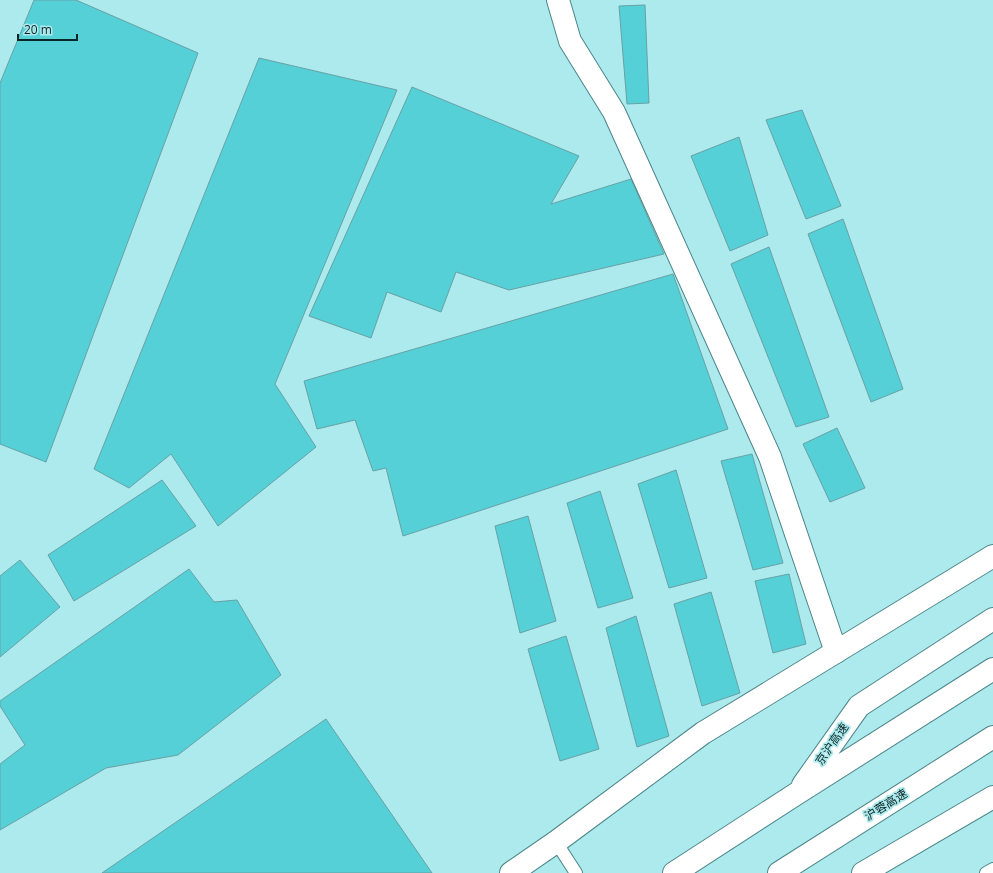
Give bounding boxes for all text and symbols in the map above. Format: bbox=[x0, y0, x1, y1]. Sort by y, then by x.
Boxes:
scale bar bbox=[18, 16, 77, 42]
text: 20 m bbox=[24, 21, 52, 38]
street label: 京沪高速 bbox=[811, 719, 852, 768]
street label: 沪蓉高速 bbox=[861, 785, 911, 825]

